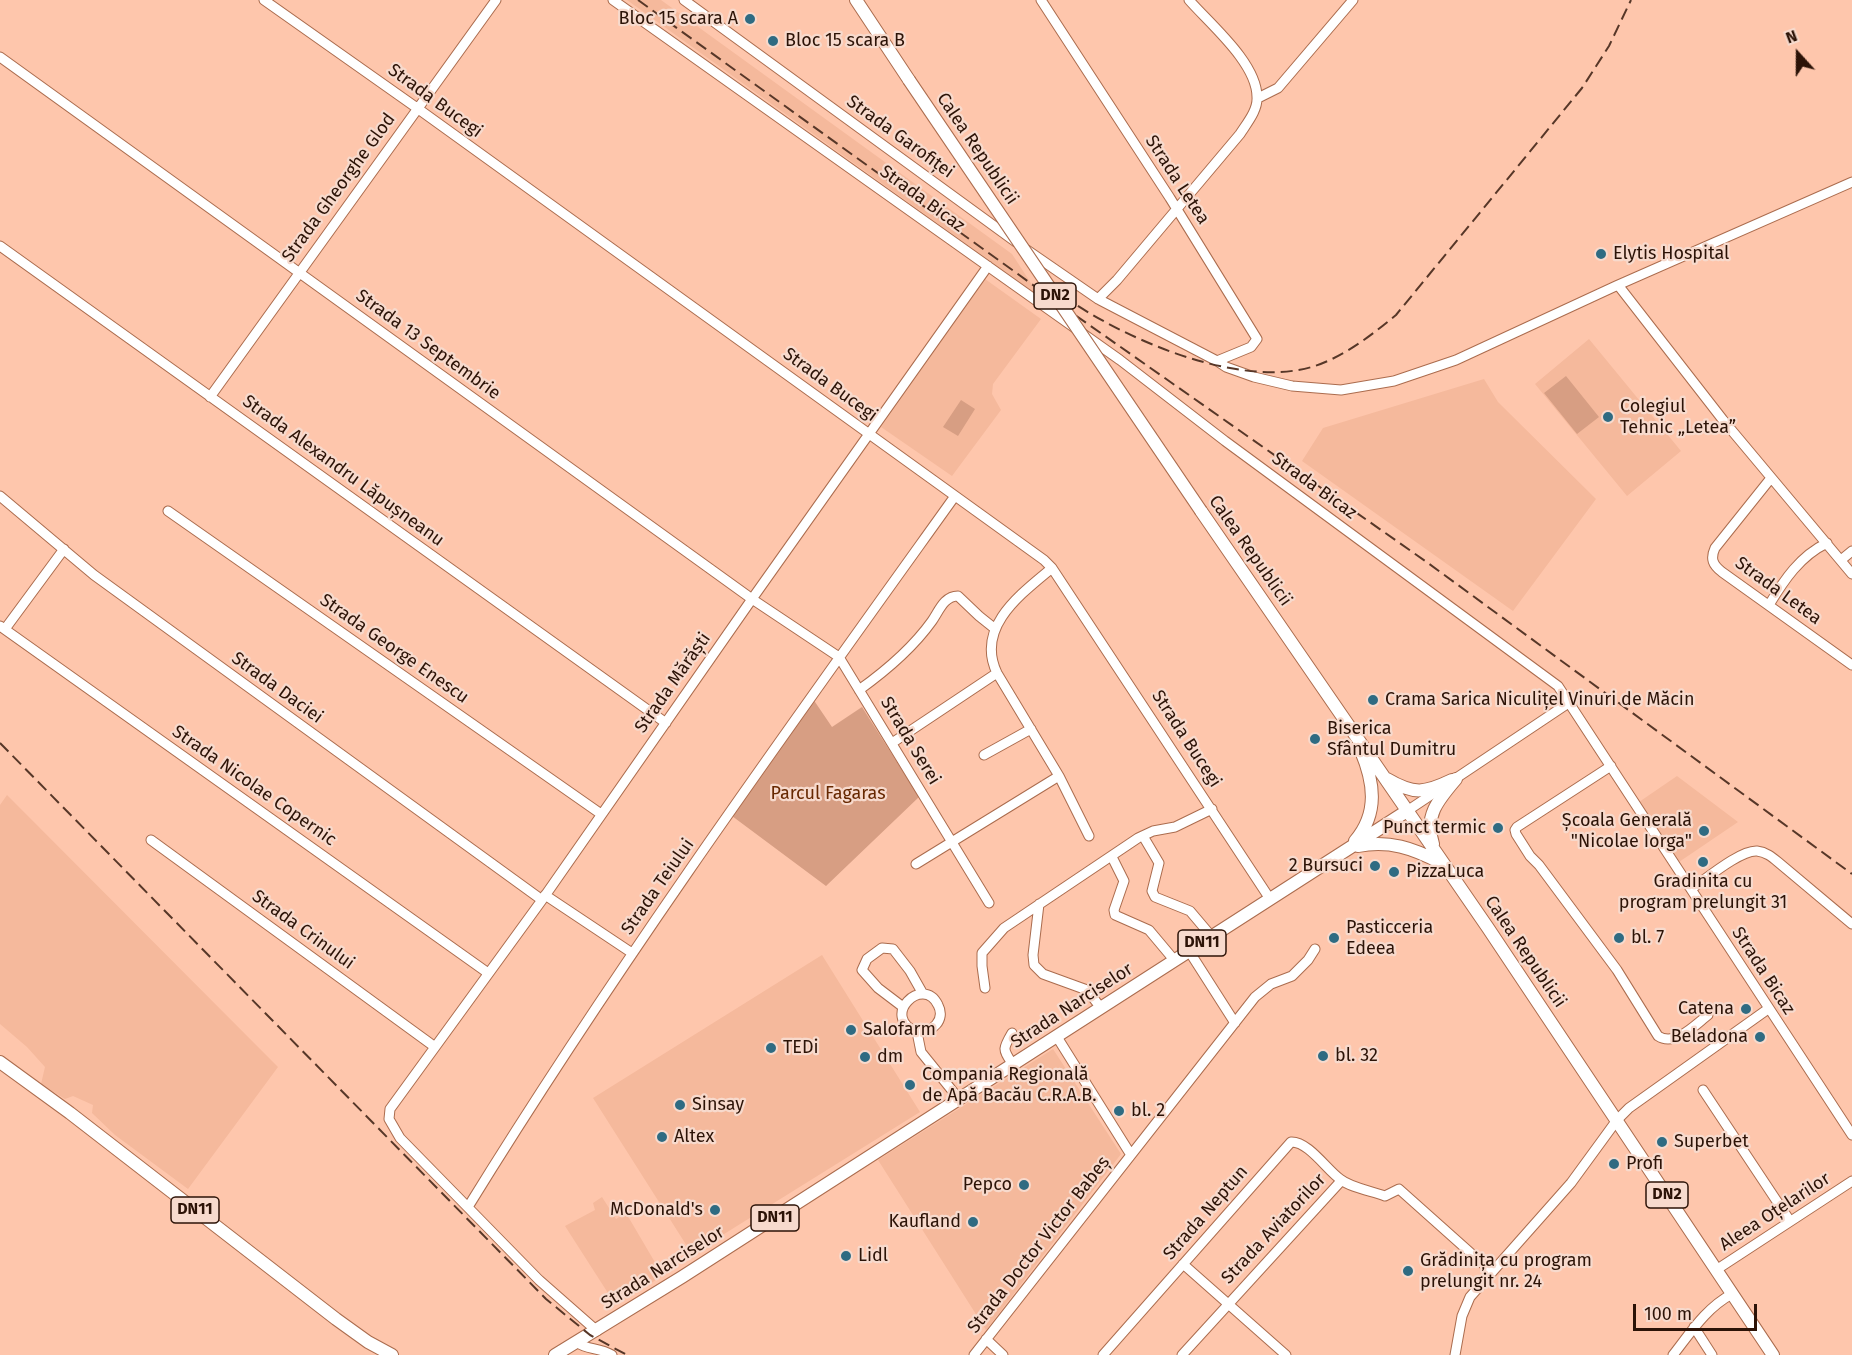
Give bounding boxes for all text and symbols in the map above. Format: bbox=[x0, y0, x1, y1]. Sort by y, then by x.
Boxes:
place label: Bloc 15 scara A bbox=[619, 8, 738, 30]
marker: Bloc 15 scara A bbox=[743, 12, 757, 26]
north arrow bbox=[1768, 24, 1828, 84]
text: N bbox=[1783, 26, 1800, 48]
place label: Bloc 15 scara B bbox=[785, 30, 905, 52]
marker: Bloc 15 scara B bbox=[766, 34, 780, 48]
street label: Strada Bucegi bbox=[383, 59, 487, 143]
street label: Calea Republicii bbox=[932, 89, 1022, 209]
street label: Strada Garofiței bbox=[842, 91, 958, 183]
street label: Strada Gheorghe Glod bbox=[278, 109, 400, 267]
street label: Strada Letea bbox=[1140, 131, 1214, 229]
street label: Strada Bicaz bbox=[875, 161, 969, 237]
place label: Elytis Hospital bbox=[1613, 243, 1729, 265]
marker: Elytis Hospital bbox=[1594, 247, 1608, 261]
road number: DN2 bbox=[1034, 283, 1076, 309]
street label: Strada 13 Septembrie bbox=[351, 285, 505, 405]
street label: Strada Bucegi bbox=[778, 343, 882, 427]
street label: Strada Alexandru Lăpușneanu bbox=[238, 391, 448, 551]
place label: Colegiul Tehnic „Letea” bbox=[1620, 396, 1736, 438]
marker: Colegiul Tehnic „Letea” bbox=[1601, 410, 1615, 424]
street label: Strada Bicaz bbox=[1267, 448, 1361, 524]
street label: Calea Republicii bbox=[1204, 491, 1296, 611]
street label: Strada Letea bbox=[1731, 552, 1825, 630]
street label: Strada George Enescu bbox=[315, 589, 473, 709]
street label: Strada Mărăști bbox=[630, 629, 716, 737]
street label: Strada Daciei bbox=[227, 648, 327, 728]
street label: Strada Bucegi bbox=[1147, 686, 1225, 792]
place label: Crama Sarica Niculițel Vinuri de Măcin bbox=[1385, 689, 1694, 711]
street label: Strada Serei bbox=[875, 693, 945, 789]
marker: Crama Sarica Niculițel Vinuri de Măcin bbox=[1366, 693, 1380, 707]
place label: Biserica Sfântul Dumitru bbox=[1327, 718, 1456, 760]
street label: Strada Nicolae Copernic bbox=[168, 721, 340, 851]
marker: Biserica Sfântul Dumitru bbox=[1308, 732, 1322, 746]
park label: Parcul Fagaras bbox=[770, 783, 886, 805]
place label: Școala Generală "Nicolae Iorga" bbox=[1562, 810, 1692, 852]
place label: Punct termic bbox=[1383, 817, 1486, 839]
marker: Punct termic bbox=[1491, 821, 1505, 835]
marker: Școala Generală "Nicolae Iorga" bbox=[1697, 824, 1711, 838]
street label: Strada Teiului bbox=[617, 835, 699, 939]
place label: 2 Bursuci bbox=[1289, 855, 1363, 877]
marker: Gradinita cu program prelungit 31 bbox=[1696, 855, 1710, 869]
marker: 2 Bursuci bbox=[1368, 859, 1382, 873]
place label: PizzaLuca bbox=[1406, 861, 1484, 883]
marker: PizzaLuca bbox=[1387, 865, 1401, 879]
place label: Gradinita cu program prelungit 31 bbox=[1619, 871, 1787, 914]
street label: Strada Crinului bbox=[248, 886, 358, 974]
street label: Calea Republicii bbox=[1480, 892, 1570, 1012]
place label: Pasticceria Edeea bbox=[1346, 917, 1433, 960]
street label: Strada Bicaz bbox=[1727, 923, 1799, 1019]
place label: bl. 7 bbox=[1631, 927, 1664, 949]
road number: DN11 bbox=[1178, 930, 1226, 956]
marker: Pasticceria Edeea bbox=[1327, 931, 1341, 945]
marker: bl. 7 bbox=[1612, 931, 1626, 945]
street label: Strada Narciselor bbox=[1007, 959, 1137, 1053]
place label: Catena bbox=[1678, 998, 1734, 1020]
marker: Catena bbox=[1739, 1002, 1753, 1016]
place label: Salofarm bbox=[863, 1019, 936, 1041]
marker: Salofarm bbox=[844, 1023, 858, 1037]
place label: Beladona bbox=[1671, 1026, 1748, 1048]
marker: Beladona bbox=[1753, 1030, 1767, 1044]
place label: TEDi bbox=[783, 1037, 819, 1059]
marker: TEDi bbox=[764, 1041, 778, 1055]
place label: bl. 32 bbox=[1335, 1045, 1378, 1067]
place label: dm bbox=[877, 1046, 903, 1068]
marker: bl. 32 bbox=[1316, 1049, 1330, 1063]
marker: dm bbox=[858, 1050, 872, 1064]
place label: Compania Regională de Apă Bacău C.R.A.B. bbox=[922, 1064, 1097, 1106]
marker: Compania Regională de Apă Bacău C.R.A.B. bbox=[903, 1078, 917, 1092]
place label: Sinsay bbox=[692, 1094, 744, 1116]
marker: Sinsay bbox=[673, 1098, 687, 1112]
place label: bl. 2 bbox=[1131, 1100, 1165, 1122]
marker: bl. 2 bbox=[1112, 1104, 1126, 1118]
place label: Altex bbox=[674, 1126, 714, 1148]
marker: Altex bbox=[655, 1130, 669, 1144]
place label: Superbet bbox=[1674, 1131, 1749, 1153]
marker: Superbet bbox=[1655, 1135, 1669, 1149]
street label: Strada Doctor Victor Babeș bbox=[963, 1152, 1115, 1338]
place label: Profi bbox=[1626, 1153, 1663, 1175]
marker: Profi bbox=[1607, 1157, 1621, 1171]
street label: Strada Neptun bbox=[1159, 1161, 1253, 1265]
street label: Aleea Oțelarilor bbox=[1716, 1168, 1834, 1256]
street label: Strada Aviatorilor bbox=[1217, 1169, 1331, 1289]
place label: Pepco bbox=[963, 1174, 1012, 1196]
marker: Pepco bbox=[1017, 1178, 1031, 1192]
road number: DN2 bbox=[1646, 1182, 1688, 1208]
road number: DN11 bbox=[171, 1197, 219, 1223]
place label: McDonald's bbox=[610, 1199, 703, 1221]
marker: McDonald's bbox=[708, 1203, 722, 1217]
road number: DN11 bbox=[751, 1205, 799, 1231]
place label: Kaufland bbox=[889, 1211, 961, 1233]
marker: Kaufland bbox=[966, 1215, 980, 1229]
street label: Strada Narciselor bbox=[598, 1222, 728, 1314]
place label: Lidl bbox=[858, 1245, 888, 1267]
marker: Lidl bbox=[839, 1249, 853, 1263]
place label: Grădinița cu program prelungit nr. 24 bbox=[1420, 1250, 1592, 1292]
marker: Grădinița cu program prelungit nr. 24 bbox=[1401, 1264, 1415, 1278]
scale bar bbox=[1636, 1292, 1760, 1330]
text: 100 m bbox=[1644, 1303, 1692, 1325]

